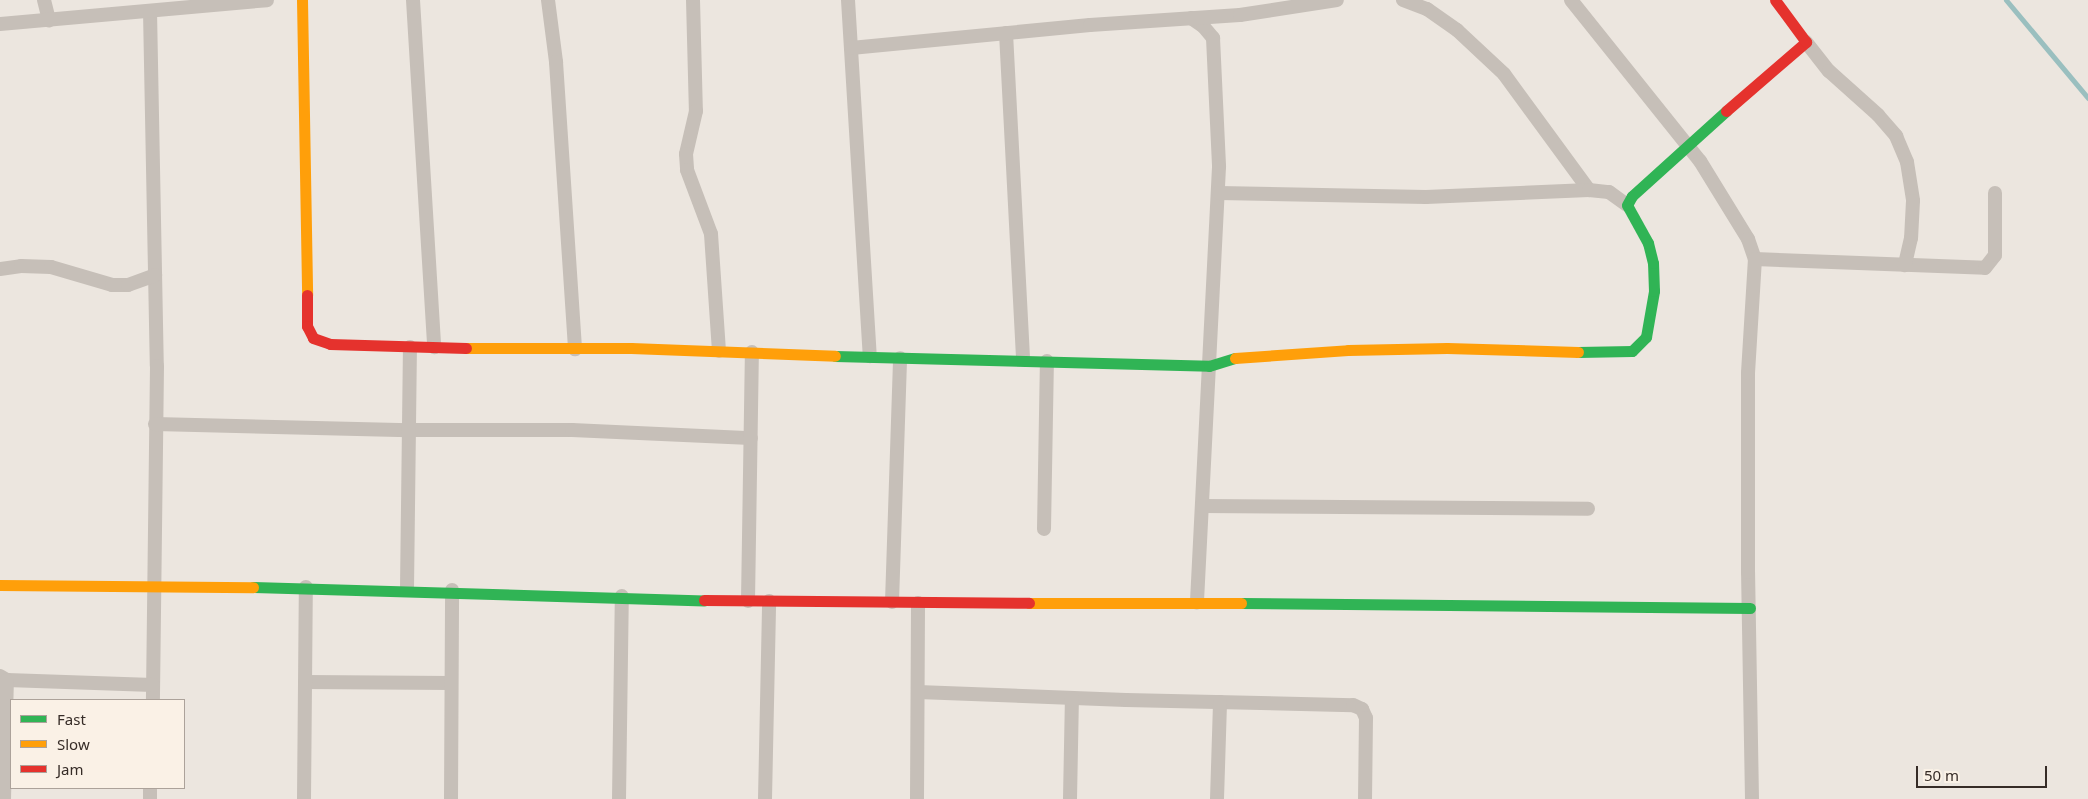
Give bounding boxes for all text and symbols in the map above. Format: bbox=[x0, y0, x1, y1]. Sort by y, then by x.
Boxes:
legend bbox=[10, 699, 185, 789]
text: Fast bbox=[57, 709, 86, 729]
text: Slow bbox=[57, 734, 90, 754]
scale bar bbox=[1918, 756, 2049, 788]
text: Jam bbox=[57, 759, 84, 779]
text: 50 m bbox=[1924, 765, 1959, 785]

